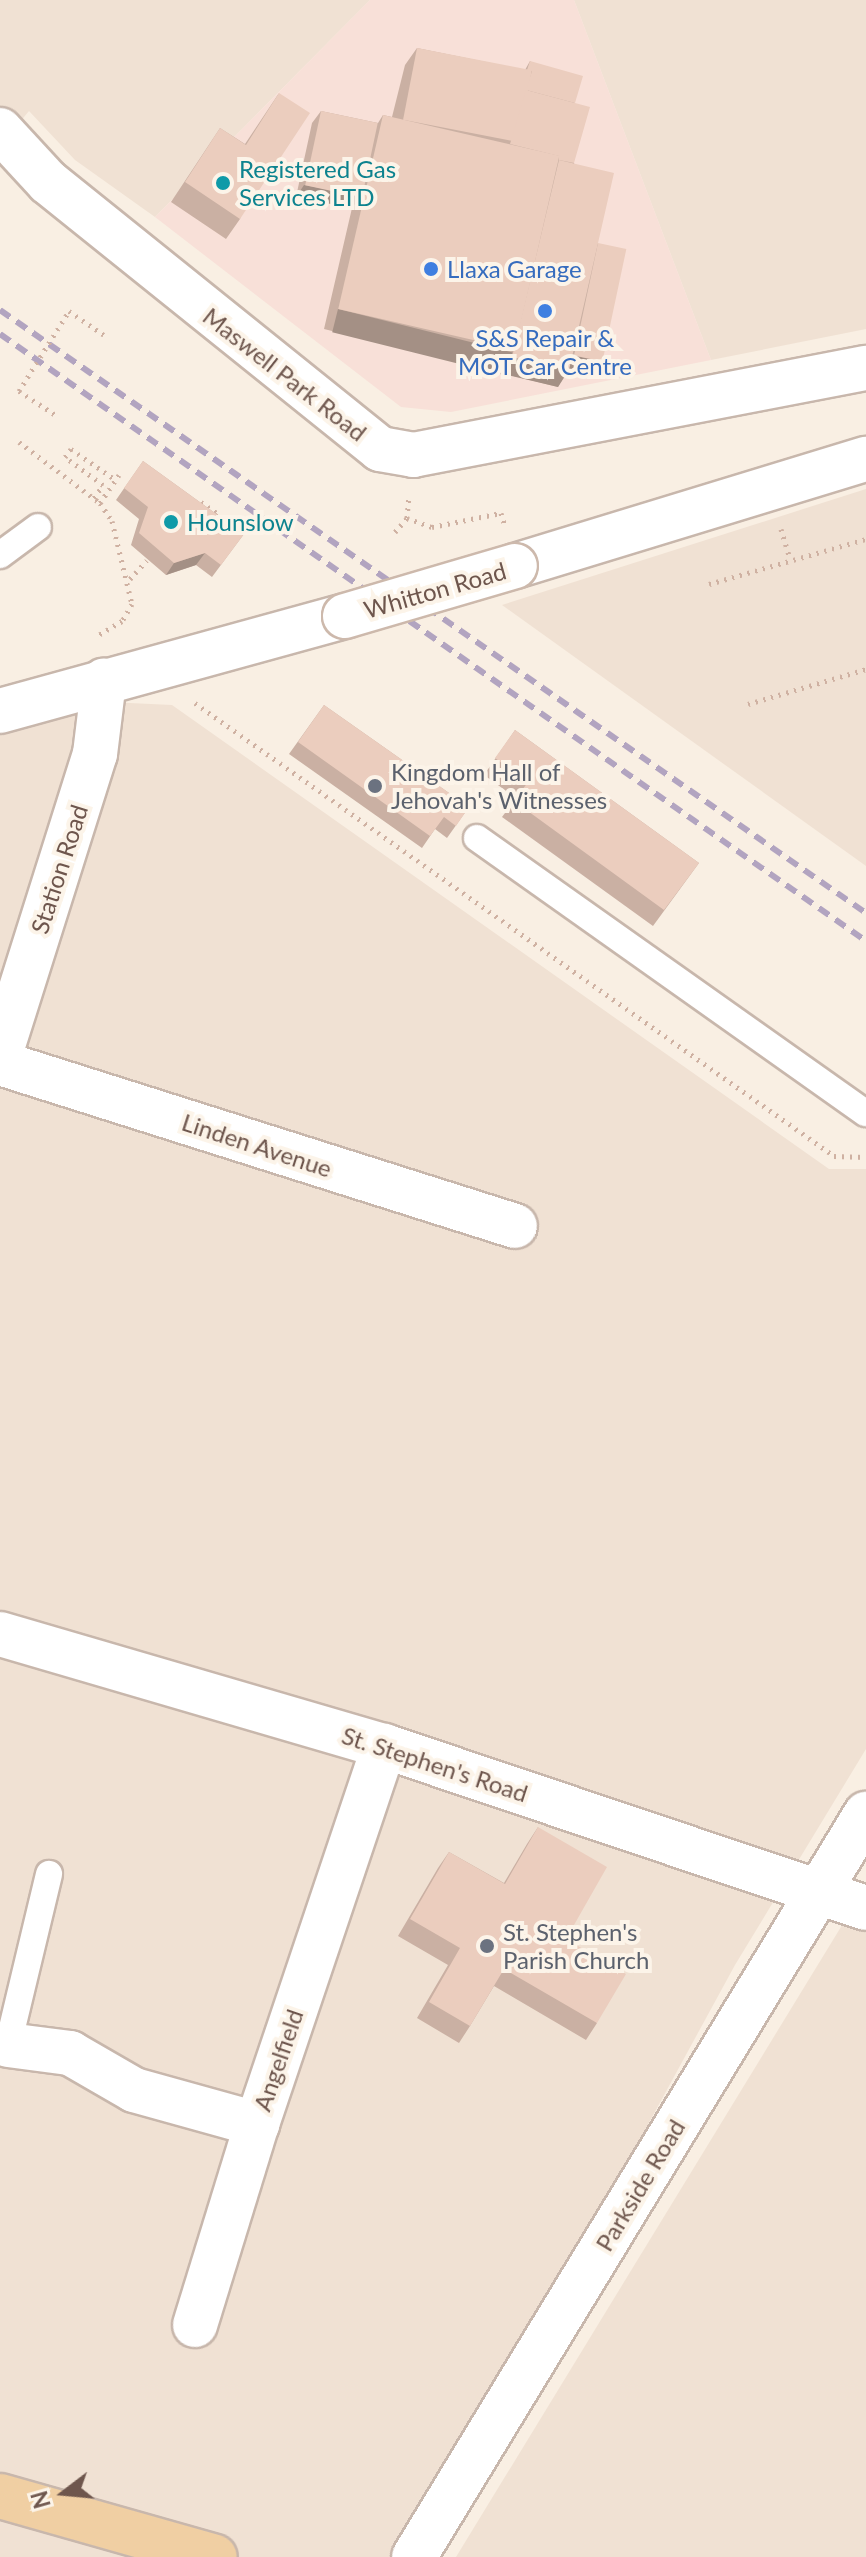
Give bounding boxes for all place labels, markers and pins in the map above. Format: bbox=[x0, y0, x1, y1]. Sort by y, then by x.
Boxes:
place label: Registered Gas Services LTD bbox=[239, 155, 396, 211]
marker: Registered Gas Services LTD bbox=[214, 174, 232, 192]
place label: Llaxa Garage bbox=[447, 255, 582, 283]
marker: Llaxa Garage bbox=[422, 260, 440, 278]
marker: S&S Repair & MOT Car Centre bbox=[536, 302, 554, 320]
place label: S&S Repair & MOT Car Centre bbox=[457, 324, 633, 380]
place label: Hounslow bbox=[187, 508, 294, 536]
marker: Hounslow bbox=[162, 513, 180, 531]
place label: Kingdom Hall of Jehovah's Witnesses bbox=[391, 758, 608, 814]
marker: Kingdom Hall of Jehovah's Witnesses bbox=[366, 777, 384, 795]
place label: St. Stephen's Parish Church bbox=[503, 1918, 649, 1974]
marker: St. Stephen's Parish Church bbox=[478, 1937, 496, 1955]

